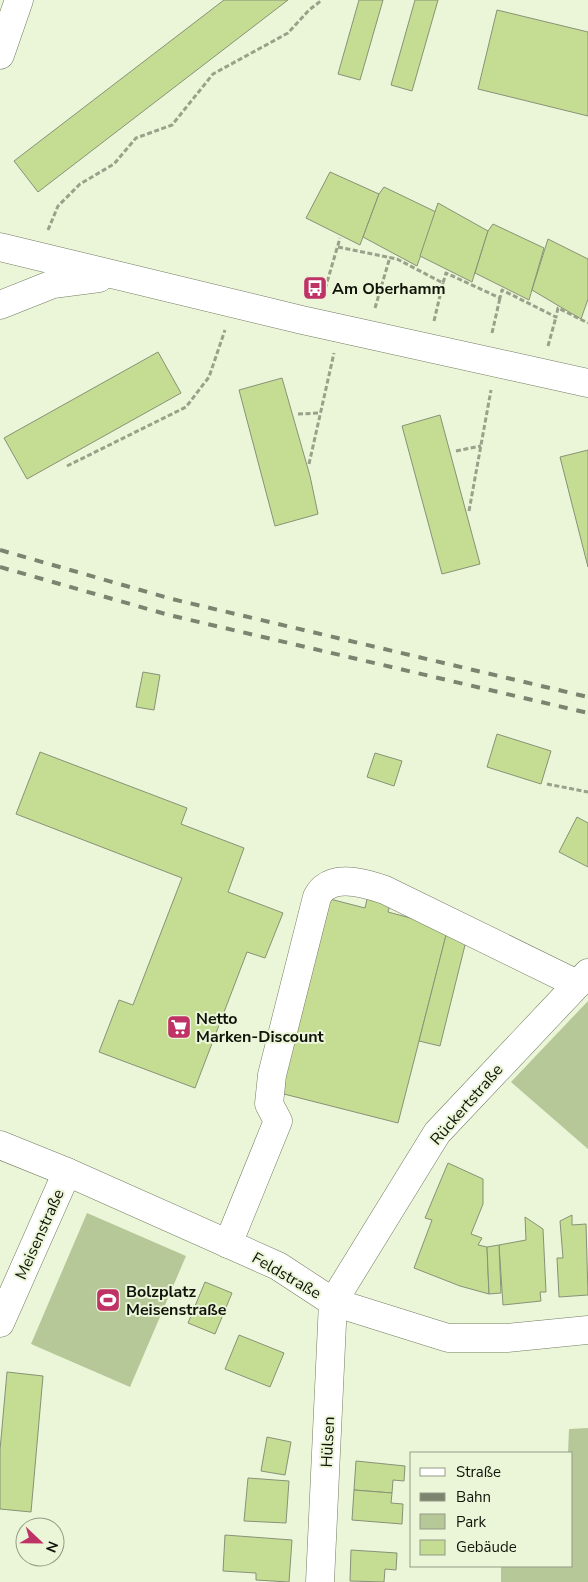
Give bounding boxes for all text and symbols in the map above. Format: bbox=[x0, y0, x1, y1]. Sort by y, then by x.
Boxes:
bus stop icon: Am Oberhamm bbox=[302, 275, 328, 301]
place label: Am Oberhamm bbox=[332, 278, 446, 300]
place label: Netto Marken-Discount bbox=[196, 1008, 325, 1048]
supermarket icon: Netto Marken-Discount bbox=[166, 1014, 192, 1040]
street label: Rückertstraße bbox=[425, 1059, 508, 1150]
street label: Meisenstraße bbox=[10, 1186, 70, 1283]
street label: Feldstraße bbox=[248, 1247, 325, 1305]
place label: Bolzplatz Meisenstraße bbox=[126, 1281, 227, 1321]
sports icon: Bolzplatz Meisenstraße bbox=[95, 1287, 121, 1313]
street label: Hülsen bbox=[316, 1416, 340, 1468]
legend bbox=[410, 1452, 573, 1567]
text: Straße bbox=[456, 1462, 501, 1482]
text: Bahn bbox=[456, 1487, 491, 1507]
text: Park bbox=[456, 1512, 486, 1532]
north arrow bbox=[15, 1517, 65, 1567]
text: Gebäude bbox=[456, 1537, 517, 1557]
text: N bbox=[41, 1538, 62, 1555]

